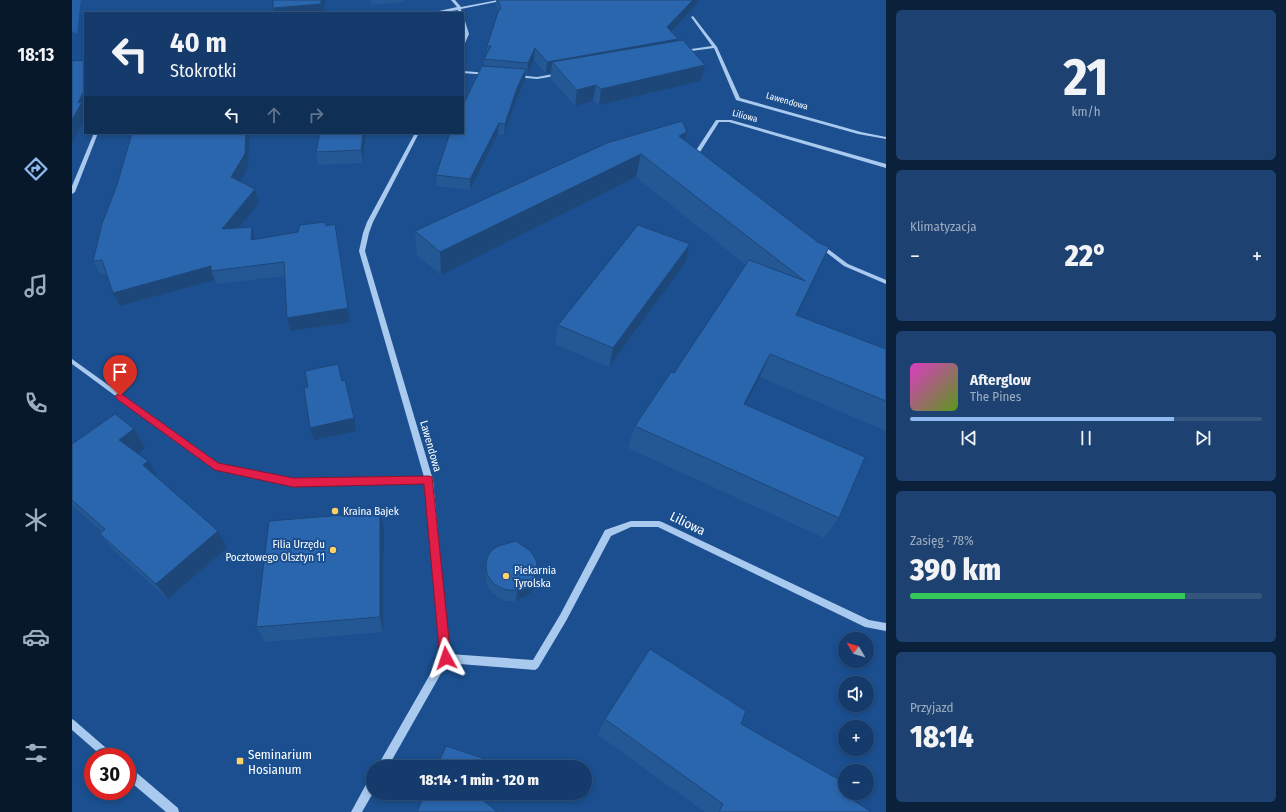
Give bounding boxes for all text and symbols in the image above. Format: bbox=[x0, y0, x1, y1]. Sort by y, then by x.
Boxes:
text: 40 m bbox=[170, 26, 227, 59]
icon: left bbox=[104, 28, 156, 80]
text: 18:13 bbox=[18, 44, 54, 66]
text: 21 bbox=[1063, 46, 1109, 109]
text: Stokrotki bbox=[170, 60, 236, 82]
street label: Lawendowa bbox=[765, 90, 810, 112]
icon: left bbox=[221, 104, 243, 126]
icon: ahead bbox=[263, 104, 285, 126]
icon: right bbox=[305, 104, 327, 126]
text: km/h bbox=[1072, 104, 1101, 119]
street label: Liliowa bbox=[731, 108, 759, 124]
icon: directions bbox=[22, 155, 50, 183]
text: Klimatyzacja bbox=[910, 219, 977, 234]
text: 22° bbox=[1065, 238, 1107, 274]
text: − bbox=[910, 243, 920, 270]
text: + bbox=[1252, 243, 1262, 270]
icon: music bbox=[22, 272, 50, 300]
pin bbox=[103, 355, 137, 396]
icon: arrive bbox=[109, 361, 131, 383]
text: Afterglow bbox=[970, 371, 1031, 389]
icon: phone bbox=[22, 389, 50, 417]
text: The Pines bbox=[970, 389, 1021, 404]
street label: Lawendowa bbox=[417, 419, 444, 473]
icon: previous bbox=[958, 427, 980, 449]
icon: pause bbox=[1075, 427, 1097, 449]
icon: next bbox=[1192, 427, 1214, 449]
place label: Kraina Bajek bbox=[343, 505, 400, 518]
icon: climate bbox=[22, 506, 50, 534]
marker: Kraina Bajek bbox=[330, 506, 340, 516]
street label: Liliowa bbox=[668, 509, 708, 538]
text: Zasięg · 78% bbox=[910, 533, 974, 548]
place label: Filia Urzędu Pocztowego Olsztyn 11 bbox=[225, 538, 325, 564]
marker: Filia Urzędu Pocztowego Olsztyn 11 bbox=[328, 545, 338, 555]
text: 390 km bbox=[910, 552, 1001, 588]
place label: Piekarnia Tyrolska bbox=[514, 564, 556, 590]
marker: Piekarnia Tyrolska bbox=[501, 571, 511, 581]
icon: car bbox=[22, 623, 50, 651]
north arrow bbox=[838, 632, 874, 668]
map controls bbox=[838, 632, 874, 800]
position arrow bbox=[425, 637, 467, 679]
button: sound bbox=[838, 676, 874, 712]
text: Przyjazd bbox=[910, 700, 954, 715]
text: 18:14 bbox=[910, 719, 974, 755]
button: + bbox=[838, 720, 874, 756]
icon: filters bbox=[22, 739, 50, 767]
place label: Seminarium Hosianum bbox=[248, 747, 312, 777]
speed limit sign: 30 bbox=[84, 748, 136, 800]
marker: Seminarium Hosianum bbox=[235, 756, 245, 766]
button: − bbox=[838, 764, 874, 800]
text: 18:14 · 1 min · 120 m bbox=[419, 771, 539, 789]

